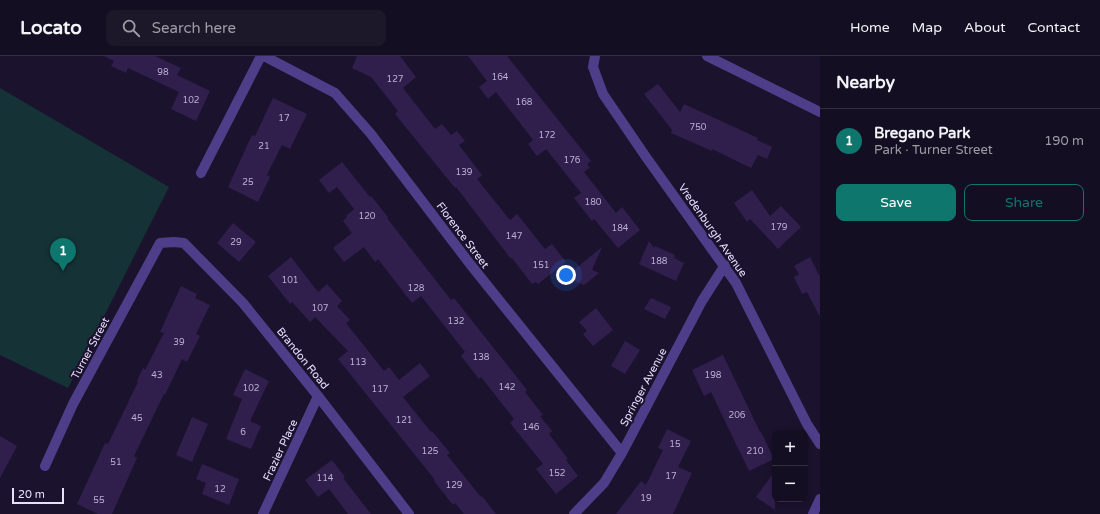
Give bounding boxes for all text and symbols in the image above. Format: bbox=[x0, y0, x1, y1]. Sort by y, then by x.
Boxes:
search box bbox=[106, 10, 386, 46]
text: Locato bbox=[20, 17, 82, 39]
icon: search bbox=[120, 17, 142, 39]
text: Search here bbox=[152, 19, 236, 37]
text: Home bbox=[850, 19, 890, 36]
text: Map bbox=[912, 19, 942, 36]
text: About bbox=[964, 19, 1006, 36]
text: Contact bbox=[1028, 19, 1080, 36]
house number: 98 bbox=[157, 67, 169, 78]
house number: 164 bbox=[492, 72, 509, 83]
text: Nearby bbox=[836, 72, 895, 93]
house number: 127 bbox=[387, 74, 404, 85]
house number: 102 bbox=[183, 95, 199, 106]
house number: 168 bbox=[516, 97, 533, 108]
house number: 17 bbox=[278, 113, 290, 124]
house number: 750 bbox=[690, 122, 707, 133]
text: Bregano Park bbox=[874, 124, 970, 142]
house number: 172 bbox=[539, 130, 555, 141]
text: 1 bbox=[845, 133, 853, 149]
text: 190 m bbox=[1044, 133, 1084, 149]
house number: 21 bbox=[258, 141, 270, 152]
text: Park · Turner Street bbox=[874, 142, 993, 158]
house number: 176 bbox=[564, 155, 581, 166]
house number: 139 bbox=[456, 167, 473, 178]
house number: 25 bbox=[242, 177, 254, 188]
street label: Vredenburgh Avenue bbox=[675, 181, 750, 279]
button: Save bbox=[836, 184, 956, 221]
button: Share bbox=[964, 184, 1084, 221]
house number: 180 bbox=[585, 197, 602, 208]
street label: Florence Street bbox=[434, 200, 492, 271]
house number: 120 bbox=[359, 211, 376, 222]
house number: 179 bbox=[771, 222, 788, 233]
house number: 184 bbox=[612, 223, 629, 234]
house number: 147 bbox=[506, 231, 523, 242]
house number: 29 bbox=[230, 237, 242, 248]
pin: 1 bbox=[50, 238, 76, 271]
house number: 188 bbox=[651, 256, 668, 267]
house number: 151 bbox=[533, 260, 549, 271]
your location bbox=[556, 265, 576, 285]
house number: 101 bbox=[282, 275, 298, 286]
house number: 128 bbox=[408, 283, 425, 294]
house number: 107 bbox=[312, 303, 329, 314]
street label: Turner Street bbox=[69, 315, 112, 381]
house number: 132 bbox=[448, 316, 464, 327]
street label: Brandon Road bbox=[274, 325, 331, 392]
house number: 39 bbox=[173, 337, 185, 348]
street label: Springer Avenue bbox=[617, 346, 670, 429]
house number: 138 bbox=[473, 352, 490, 363]
house number: 113 bbox=[350, 357, 366, 368]
house number: 43 bbox=[151, 370, 163, 381]
house number: 198 bbox=[705, 370, 722, 381]
house number: 142 bbox=[499, 382, 515, 393]
house number: 102 bbox=[243, 383, 259, 394]
house number: 117 bbox=[372, 384, 389, 395]
house number: 206 bbox=[729, 410, 746, 421]
house number: 45 bbox=[131, 413, 143, 424]
house number: 121 bbox=[396, 415, 412, 426]
street label: Frazier Place bbox=[260, 417, 300, 483]
house number: 146 bbox=[523, 422, 540, 433]
house number: 6 bbox=[240, 427, 246, 438]
map controls bbox=[772, 430, 808, 502]
button: + bbox=[772, 430, 808, 466]
house number: 15 bbox=[669, 439, 681, 450]
house number: 125 bbox=[422, 446, 439, 457]
house number: 210 bbox=[747, 446, 764, 457]
house number: 51 bbox=[110, 457, 122, 468]
button: − bbox=[772, 466, 808, 502]
house number: 152 bbox=[549, 468, 565, 479]
house number: 17 bbox=[665, 471, 677, 482]
house number: 114 bbox=[317, 473, 334, 484]
house number: 129 bbox=[446, 480, 463, 491]
house number: 12 bbox=[214, 484, 226, 495]
scale bar bbox=[12, 486, 64, 505]
text: 20 m bbox=[18, 488, 45, 501]
house number: 19 bbox=[640, 493, 652, 504]
house number: 55 bbox=[93, 495, 105, 506]

